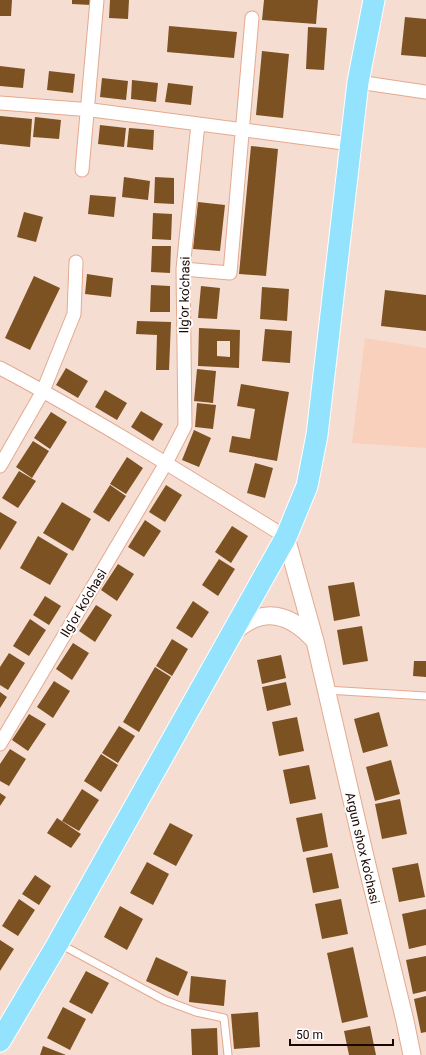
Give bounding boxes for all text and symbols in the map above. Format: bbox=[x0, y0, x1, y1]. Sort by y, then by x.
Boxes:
street label: Ilg'or ko'chasi bbox=[176, 256, 193, 334]
street label: Ilg'or ko'chasi bbox=[57, 566, 110, 640]
street label: Argun shox ko'chasi bbox=[342, 791, 383, 906]
scale bar bbox=[290, 1021, 393, 1047]
text: 50 m bbox=[296, 1028, 323, 1042]

